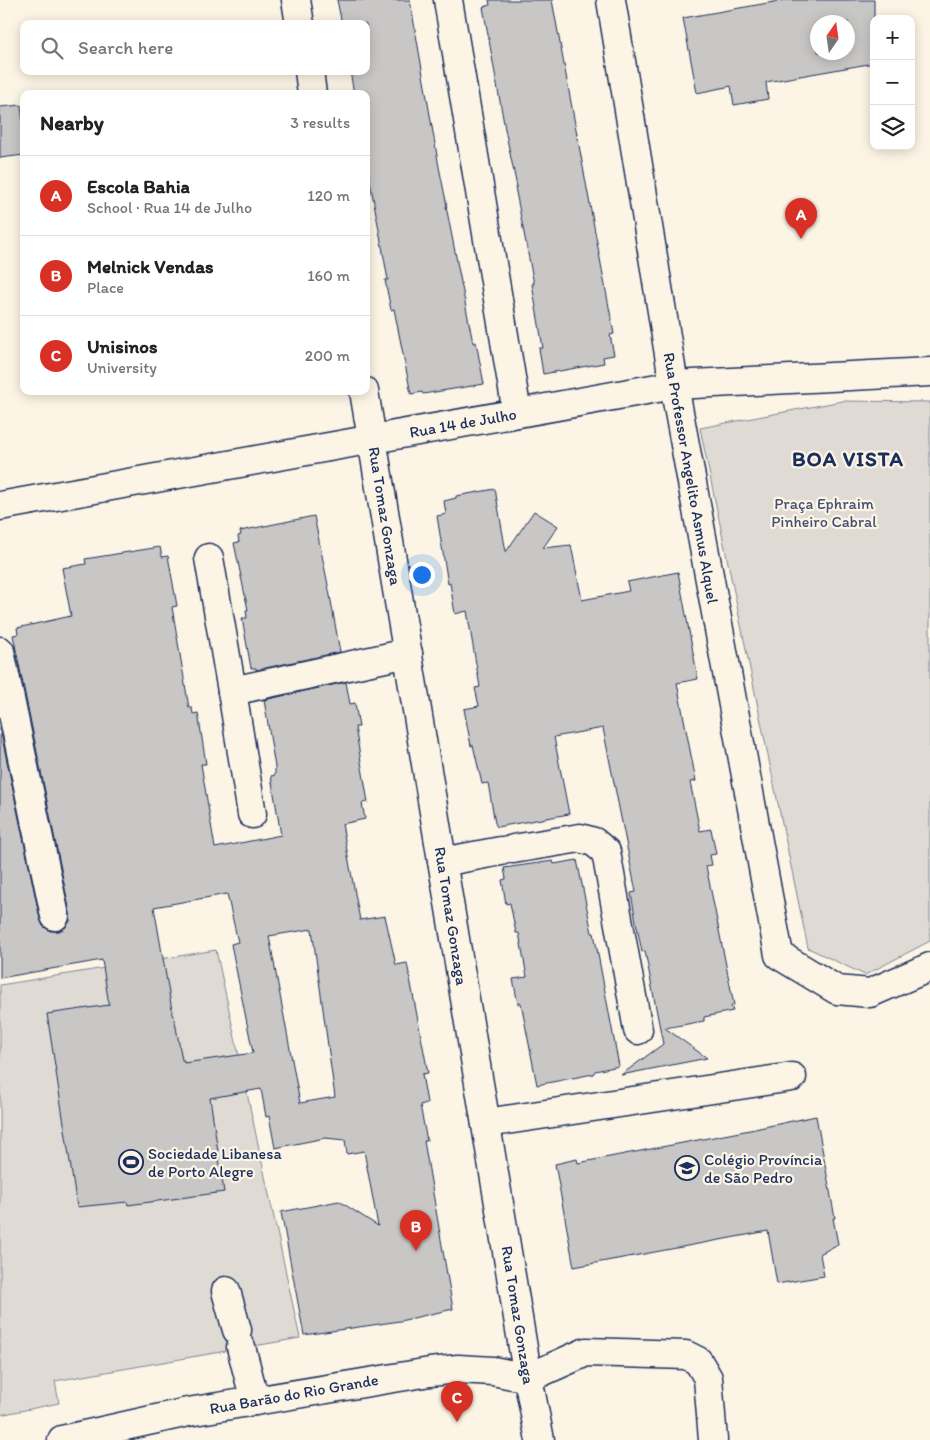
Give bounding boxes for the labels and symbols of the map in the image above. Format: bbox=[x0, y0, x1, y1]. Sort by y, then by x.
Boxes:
north arrow bbox=[810, 15, 855, 60]
pin: A bbox=[785, 198, 817, 239]
street label: Rua Professor Angelito Asmus Alquel bbox=[660, 351, 723, 606]
street label: Rua 14 de Julho bbox=[408, 404, 518, 442]
street label: Rua Tomaz Gonzaga bbox=[365, 445, 405, 587]
district label: BOA VISTA bbox=[792, 446, 904, 471]
park label: Praça Ephraim Pinheiro Cabral bbox=[771, 494, 877, 531]
your location bbox=[409, 562, 435, 588]
street label: Rua Tomaz Gonzaga bbox=[431, 845, 471, 987]
place label: Sociedade Libanesa de Porto Alegre bbox=[148, 1144, 282, 1181]
sports icon: Sociedade Libanesa de Porto Alegre bbox=[118, 1149, 144, 1175]
place label: Colégio Província de São Pedro bbox=[704, 1150, 823, 1187]
school or university icon: Colégio Província de São Pedro bbox=[674, 1155, 700, 1181]
pin: B bbox=[400, 1210, 432, 1251]
street label: Rua Tomaz Gonzaga bbox=[498, 1244, 538, 1386]
street label: Rua Barão do Rio Grande bbox=[208, 1370, 380, 1418]
pin: C bbox=[441, 1381, 473, 1422]

